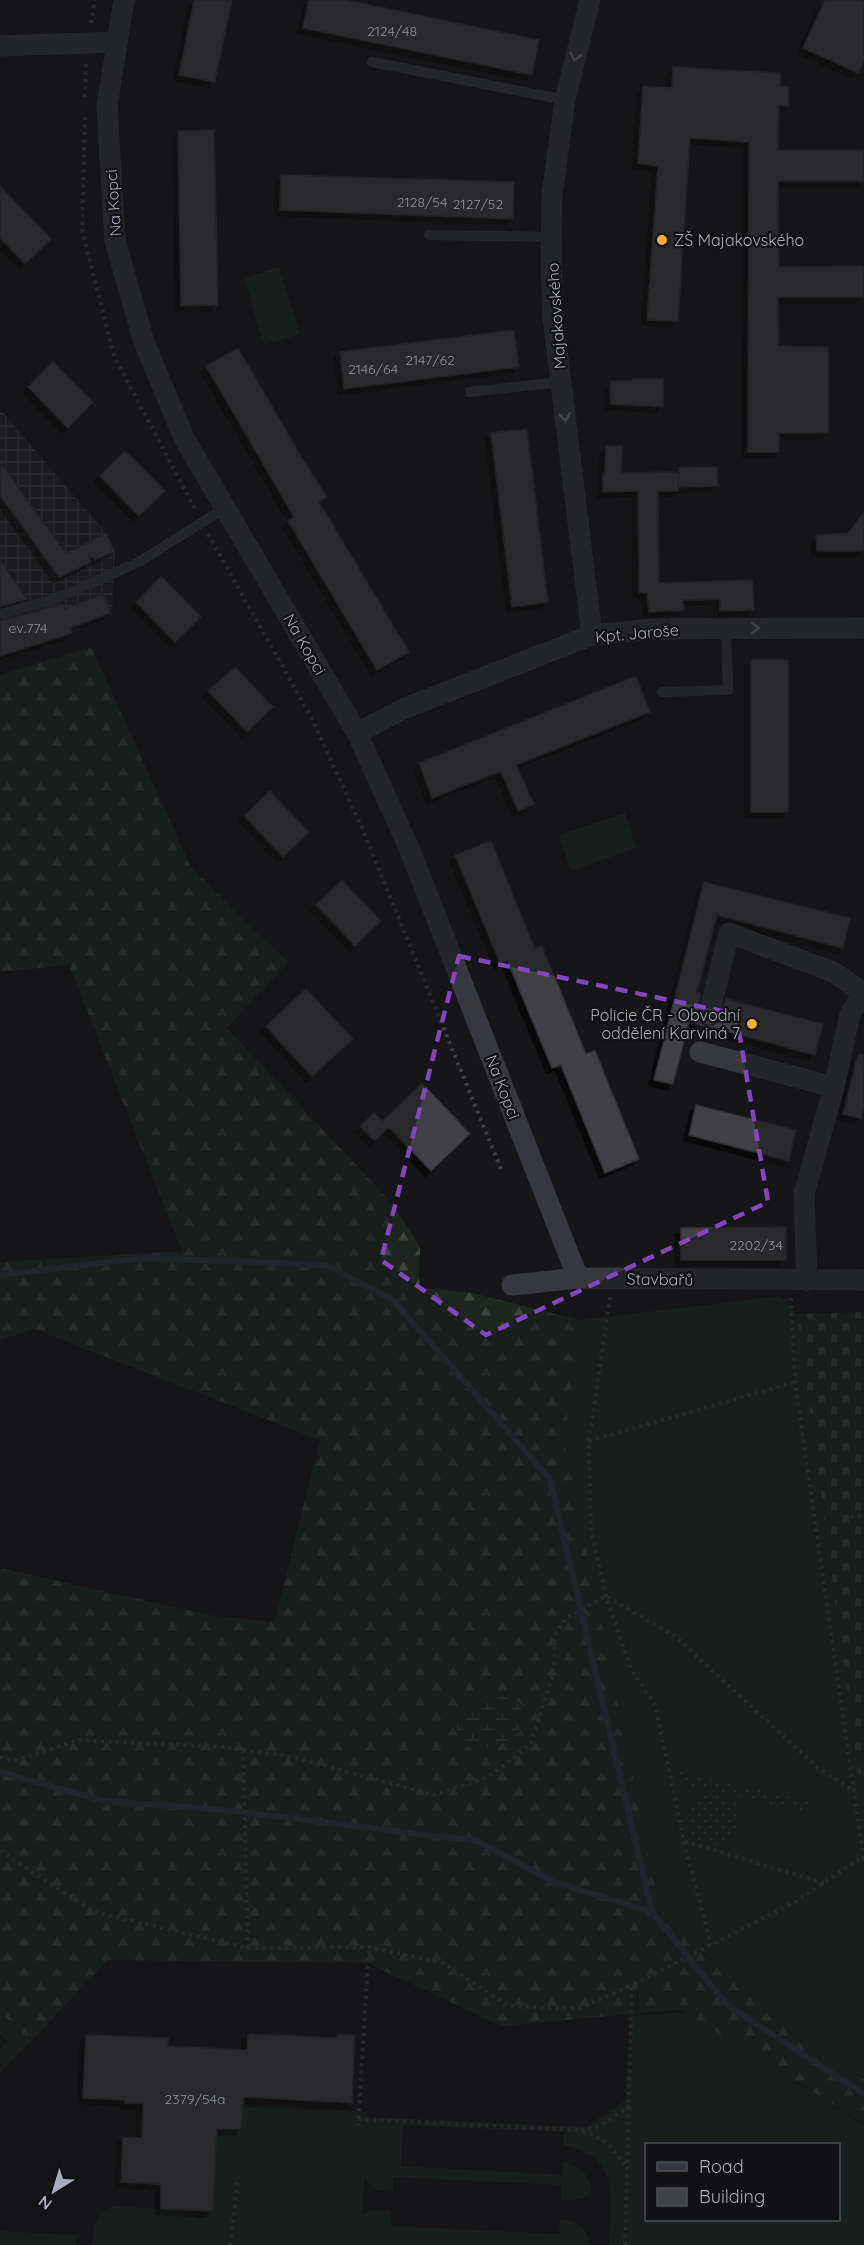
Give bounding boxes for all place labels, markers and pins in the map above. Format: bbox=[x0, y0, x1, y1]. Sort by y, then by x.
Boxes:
place label: ZŠ Majakovského bbox=[674, 230, 804, 250]
marker: ZŠ Majakovského bbox=[655, 233, 669, 247]
place label: Policie ČR - Obvodní oddělení Karviná 7 bbox=[590, 1005, 741, 1043]
marker: Policie ČR - Obvodní oddělení Karviná 7 bbox=[745, 1017, 759, 1031]

